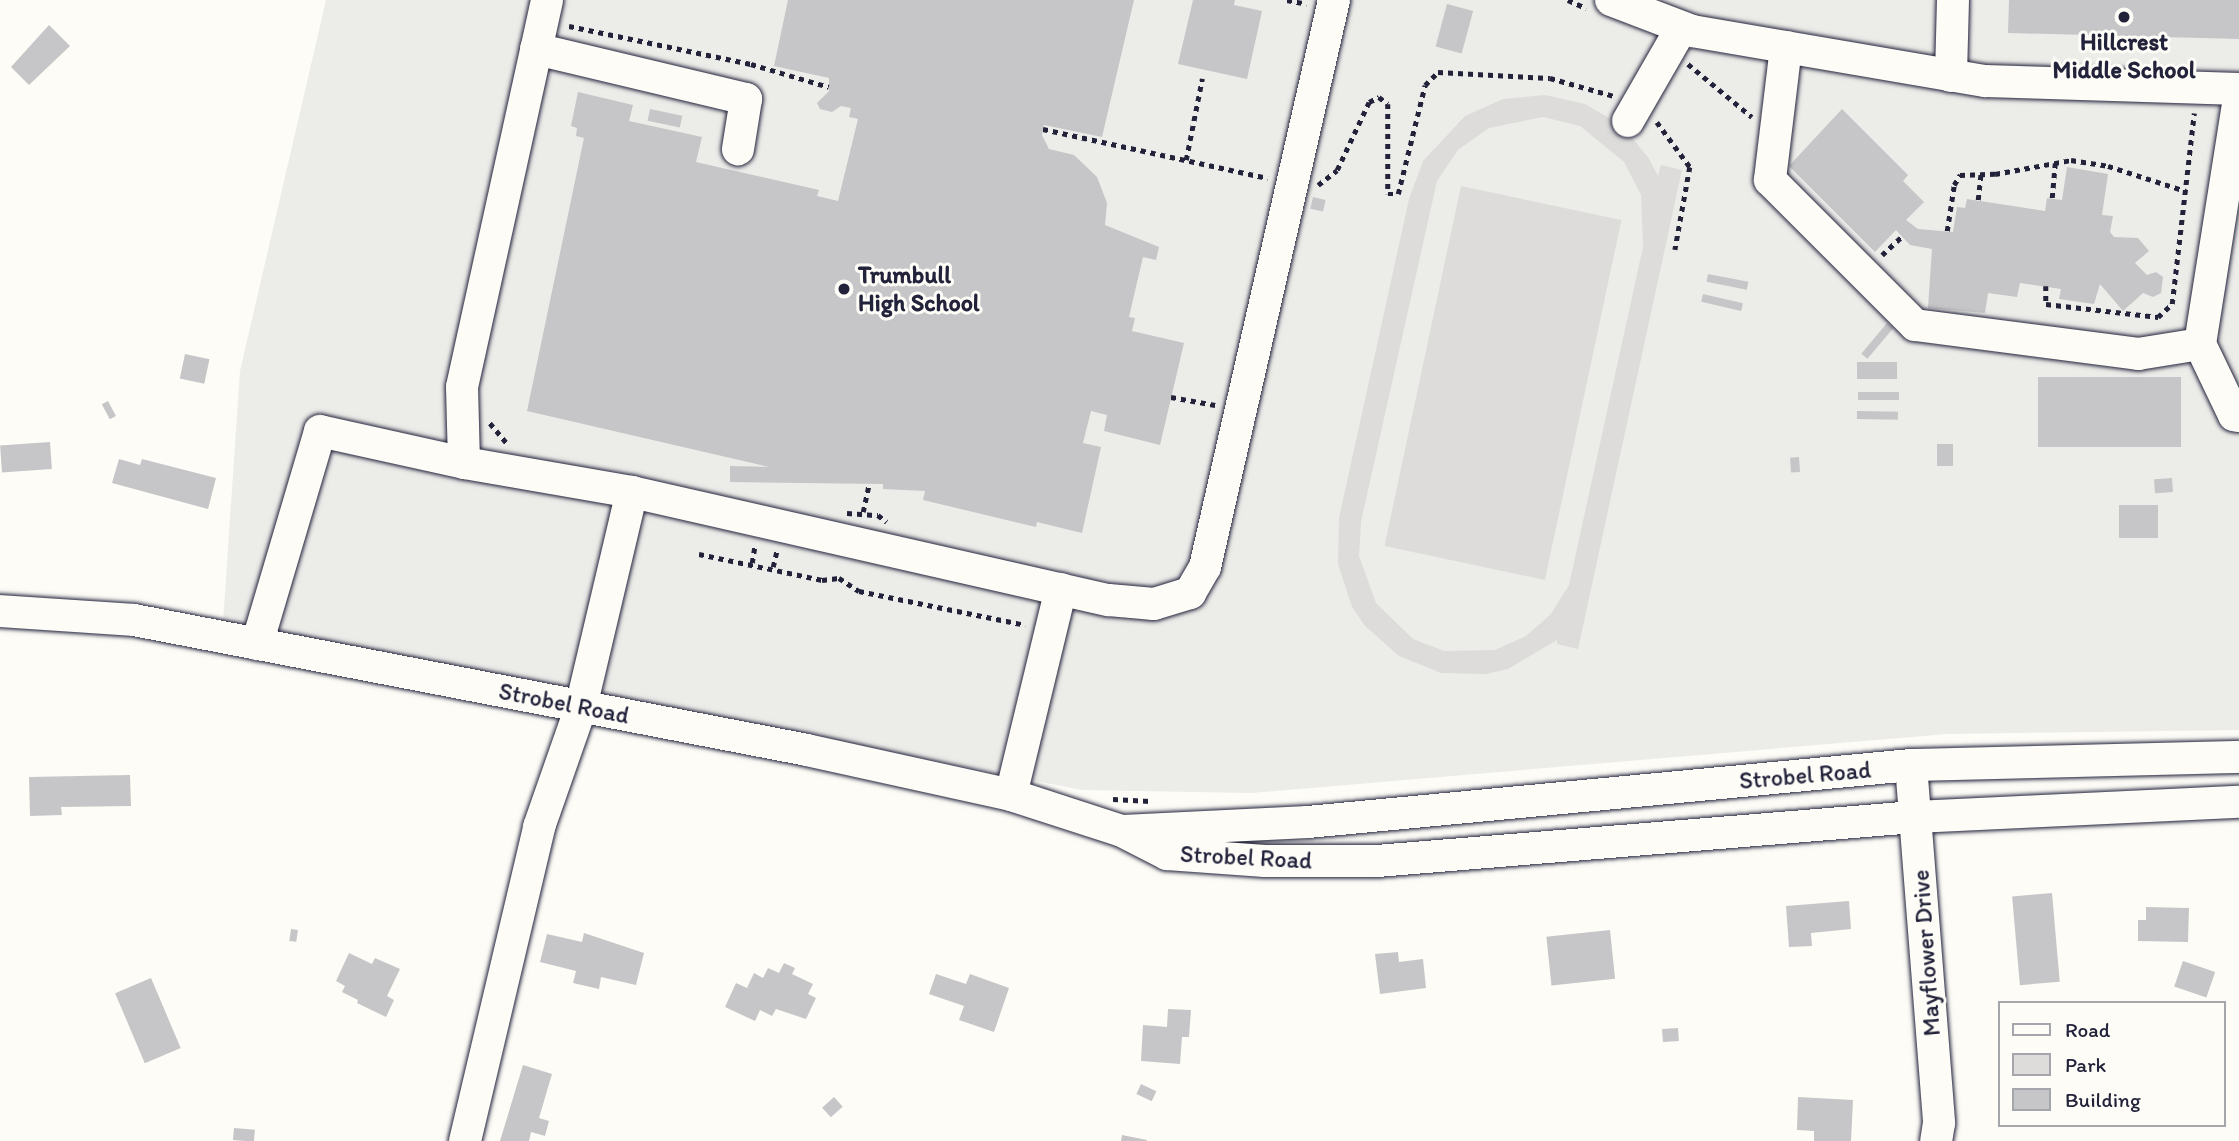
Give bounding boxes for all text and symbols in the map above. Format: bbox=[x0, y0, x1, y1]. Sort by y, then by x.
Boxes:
marker: Hillcrest Middle School bbox=[2116, 9, 2132, 25]
place label: Hillcrest Middle School bbox=[2053, 28, 2195, 84]
place label: Trumbull High School bbox=[858, 261, 979, 317]
marker: Trumbull High School bbox=[836, 281, 852, 297]
street label: Strobel Road bbox=[497, 676, 631, 730]
street label: Strobel Road bbox=[1738, 755, 1872, 795]
street label: Strobel Road bbox=[1179, 839, 1313, 875]
street label: Mayflower Drive bbox=[1906, 869, 1946, 1037]
legend bbox=[1997, 1001, 2225, 1127]
text: Road bbox=[2065, 1017, 2110, 1042]
text: Park bbox=[2065, 1052, 2106, 1077]
text: Building bbox=[2065, 1087, 2141, 1112]

